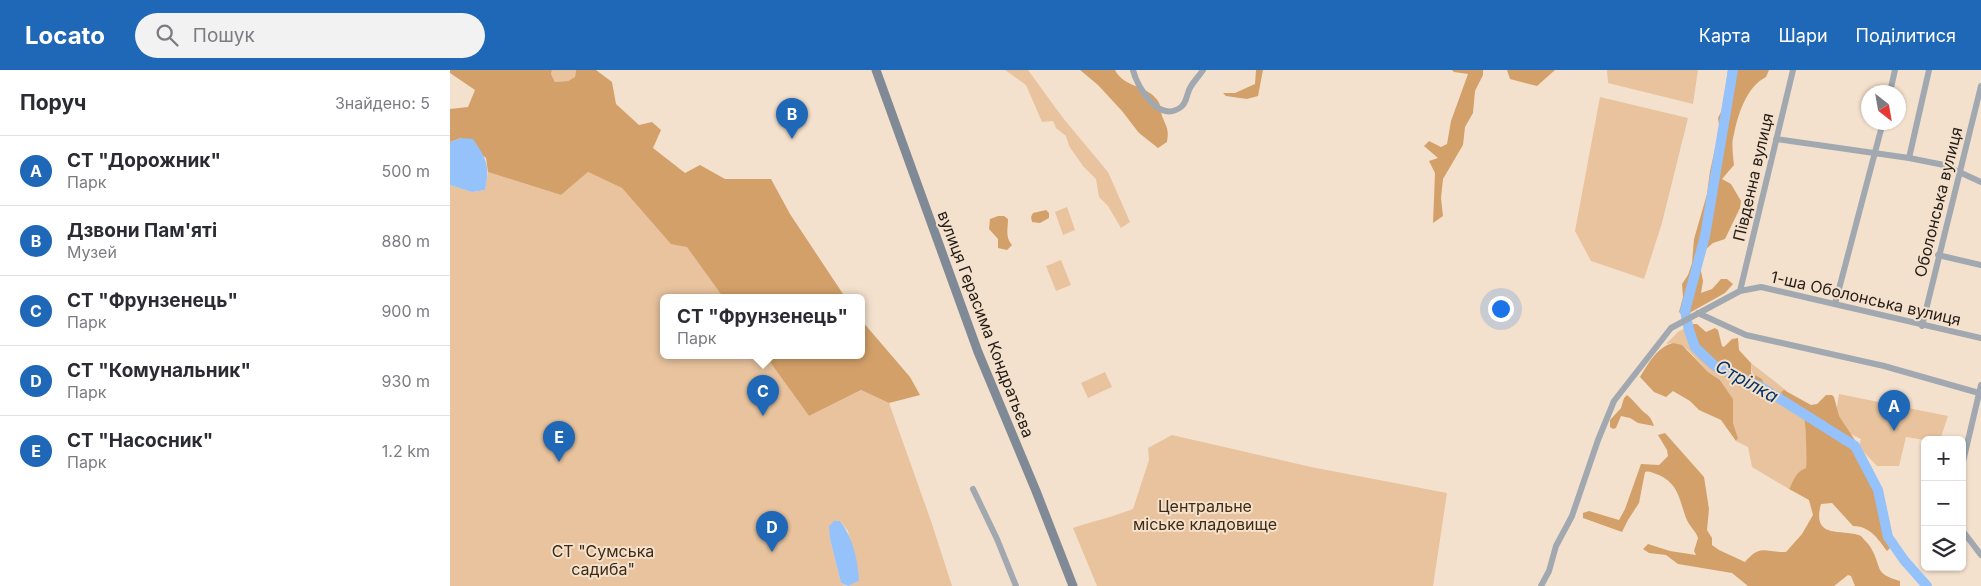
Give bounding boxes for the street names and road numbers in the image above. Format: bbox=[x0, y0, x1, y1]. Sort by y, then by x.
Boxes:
street label: Південна вулиця bbox=[1729, 111, 1777, 243]
street label: Оболонська вулиця bbox=[1910, 125, 1966, 279]
street label: вулиця Герасима Кондратьєва bbox=[933, 208, 1039, 440]
street label: 1-ша Оболонська вулиця bbox=[1769, 266, 1963, 330]

